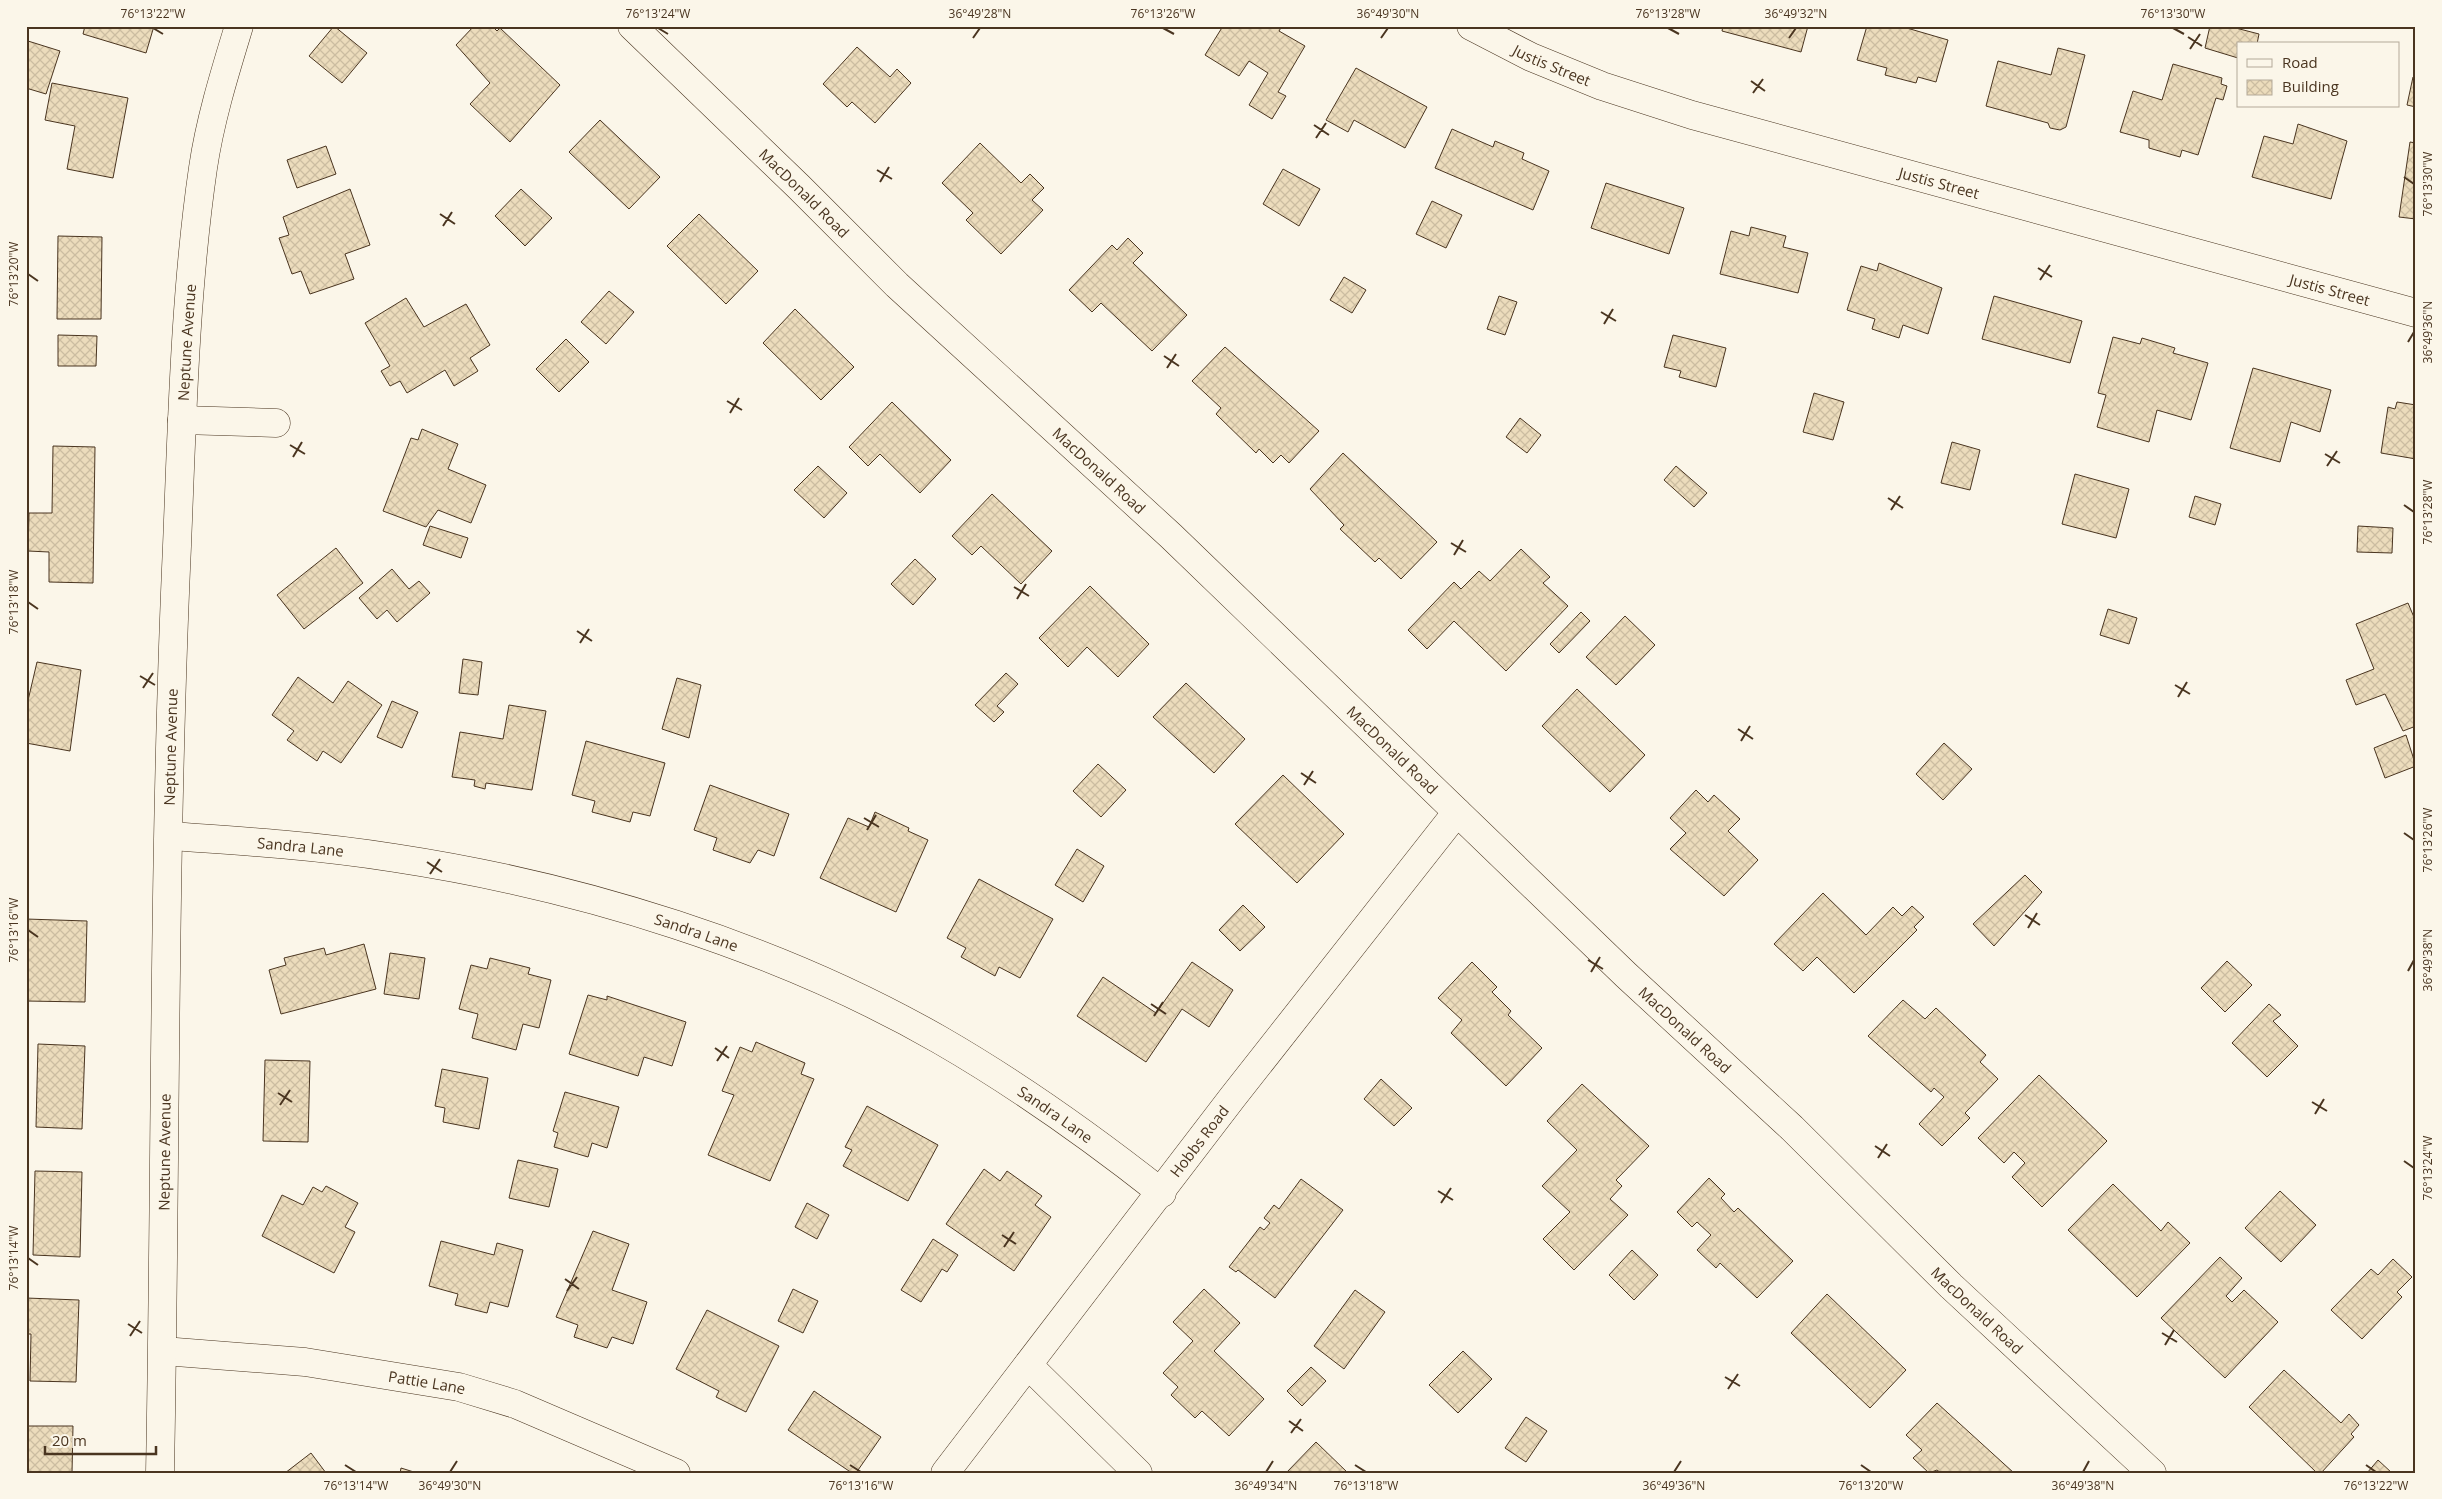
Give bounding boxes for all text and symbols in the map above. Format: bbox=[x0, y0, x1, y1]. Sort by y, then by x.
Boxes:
text: 76°13'22"W bbox=[121, 5, 185, 22]
text: 76°13'24"W bbox=[626, 5, 690, 22]
text: 36°49'28"N bbox=[949, 5, 1011, 22]
text: 76°13'26"W bbox=[1131, 5, 1195, 22]
text: 36°49'30"N bbox=[1357, 5, 1419, 22]
text: 76°13'28"W bbox=[1636, 5, 1700, 22]
text: 36°49'32"N bbox=[1765, 5, 1827, 22]
text: 76°13'30"W bbox=[2141, 5, 2205, 22]
street label: Justis Street bbox=[1508, 39, 1594, 90]
legend bbox=[2237, 42, 2400, 108]
text: Road bbox=[2282, 52, 2318, 72]
text: Building bbox=[2282, 76, 2339, 96]
street label: MacDonald Road bbox=[755, 144, 854, 242]
text: 76°13'30"W bbox=[2419, 152, 2436, 216]
street label: Justis Street bbox=[1895, 162, 1982, 203]
text: 76°13'20"W bbox=[5, 242, 22, 306]
street label: Justis Street bbox=[2285, 268, 2372, 310]
street label: Neptune Avenue bbox=[173, 283, 200, 402]
text: 36°49'36"N bbox=[2419, 301, 2436, 363]
street label: MacDonald Road bbox=[1049, 423, 1150, 518]
text: 76°13'28"W bbox=[2419, 480, 2436, 544]
text: 76°13'18"W bbox=[5, 570, 22, 634]
street label: Neptune Avenue bbox=[159, 688, 182, 806]
street label: MacDonald Road bbox=[1343, 701, 1442, 798]
text: 76°13'26"W bbox=[2419, 808, 2436, 872]
street label: Sandra Lane bbox=[256, 832, 345, 861]
text: 76°13'16"W bbox=[5, 898, 22, 962]
street label: Sandra Lane bbox=[652, 909, 741, 956]
text: 36°49'38"N bbox=[2419, 929, 2436, 991]
street label: MacDonald Road bbox=[1635, 982, 1736, 1077]
street label: Sandra Lane bbox=[1014, 1081, 1097, 1147]
street label: Neptune Avenue bbox=[154, 1093, 175, 1211]
street label: Hobbs Road bbox=[1165, 1101, 1233, 1181]
text: 76°13'24"W bbox=[2419, 1136, 2436, 1200]
text: 76°13'14"W bbox=[5, 1226, 22, 1290]
street label: MacDonald Road bbox=[1927, 1262, 2028, 1358]
street label: Pattie Lane bbox=[387, 1366, 468, 1398]
scale bar bbox=[45, 1424, 156, 1456]
text: 20 m bbox=[52, 1430, 87, 1450]
text: 76°13'14"W bbox=[324, 1477, 388, 1494]
text: 36°49'30"N bbox=[419, 1477, 481, 1494]
text: 76°13'16"W bbox=[829, 1477, 893, 1494]
text: 36°49'34"N bbox=[1235, 1477, 1297, 1494]
text: 76°13'18"W bbox=[1334, 1477, 1398, 1494]
text: 36°49'36"N bbox=[1643, 1477, 1705, 1494]
text: 76°13'20"W bbox=[1839, 1477, 1903, 1494]
text: 36°49'38"N bbox=[2052, 1477, 2114, 1494]
text: 76°13'22"W bbox=[2344, 1477, 2408, 1494]

